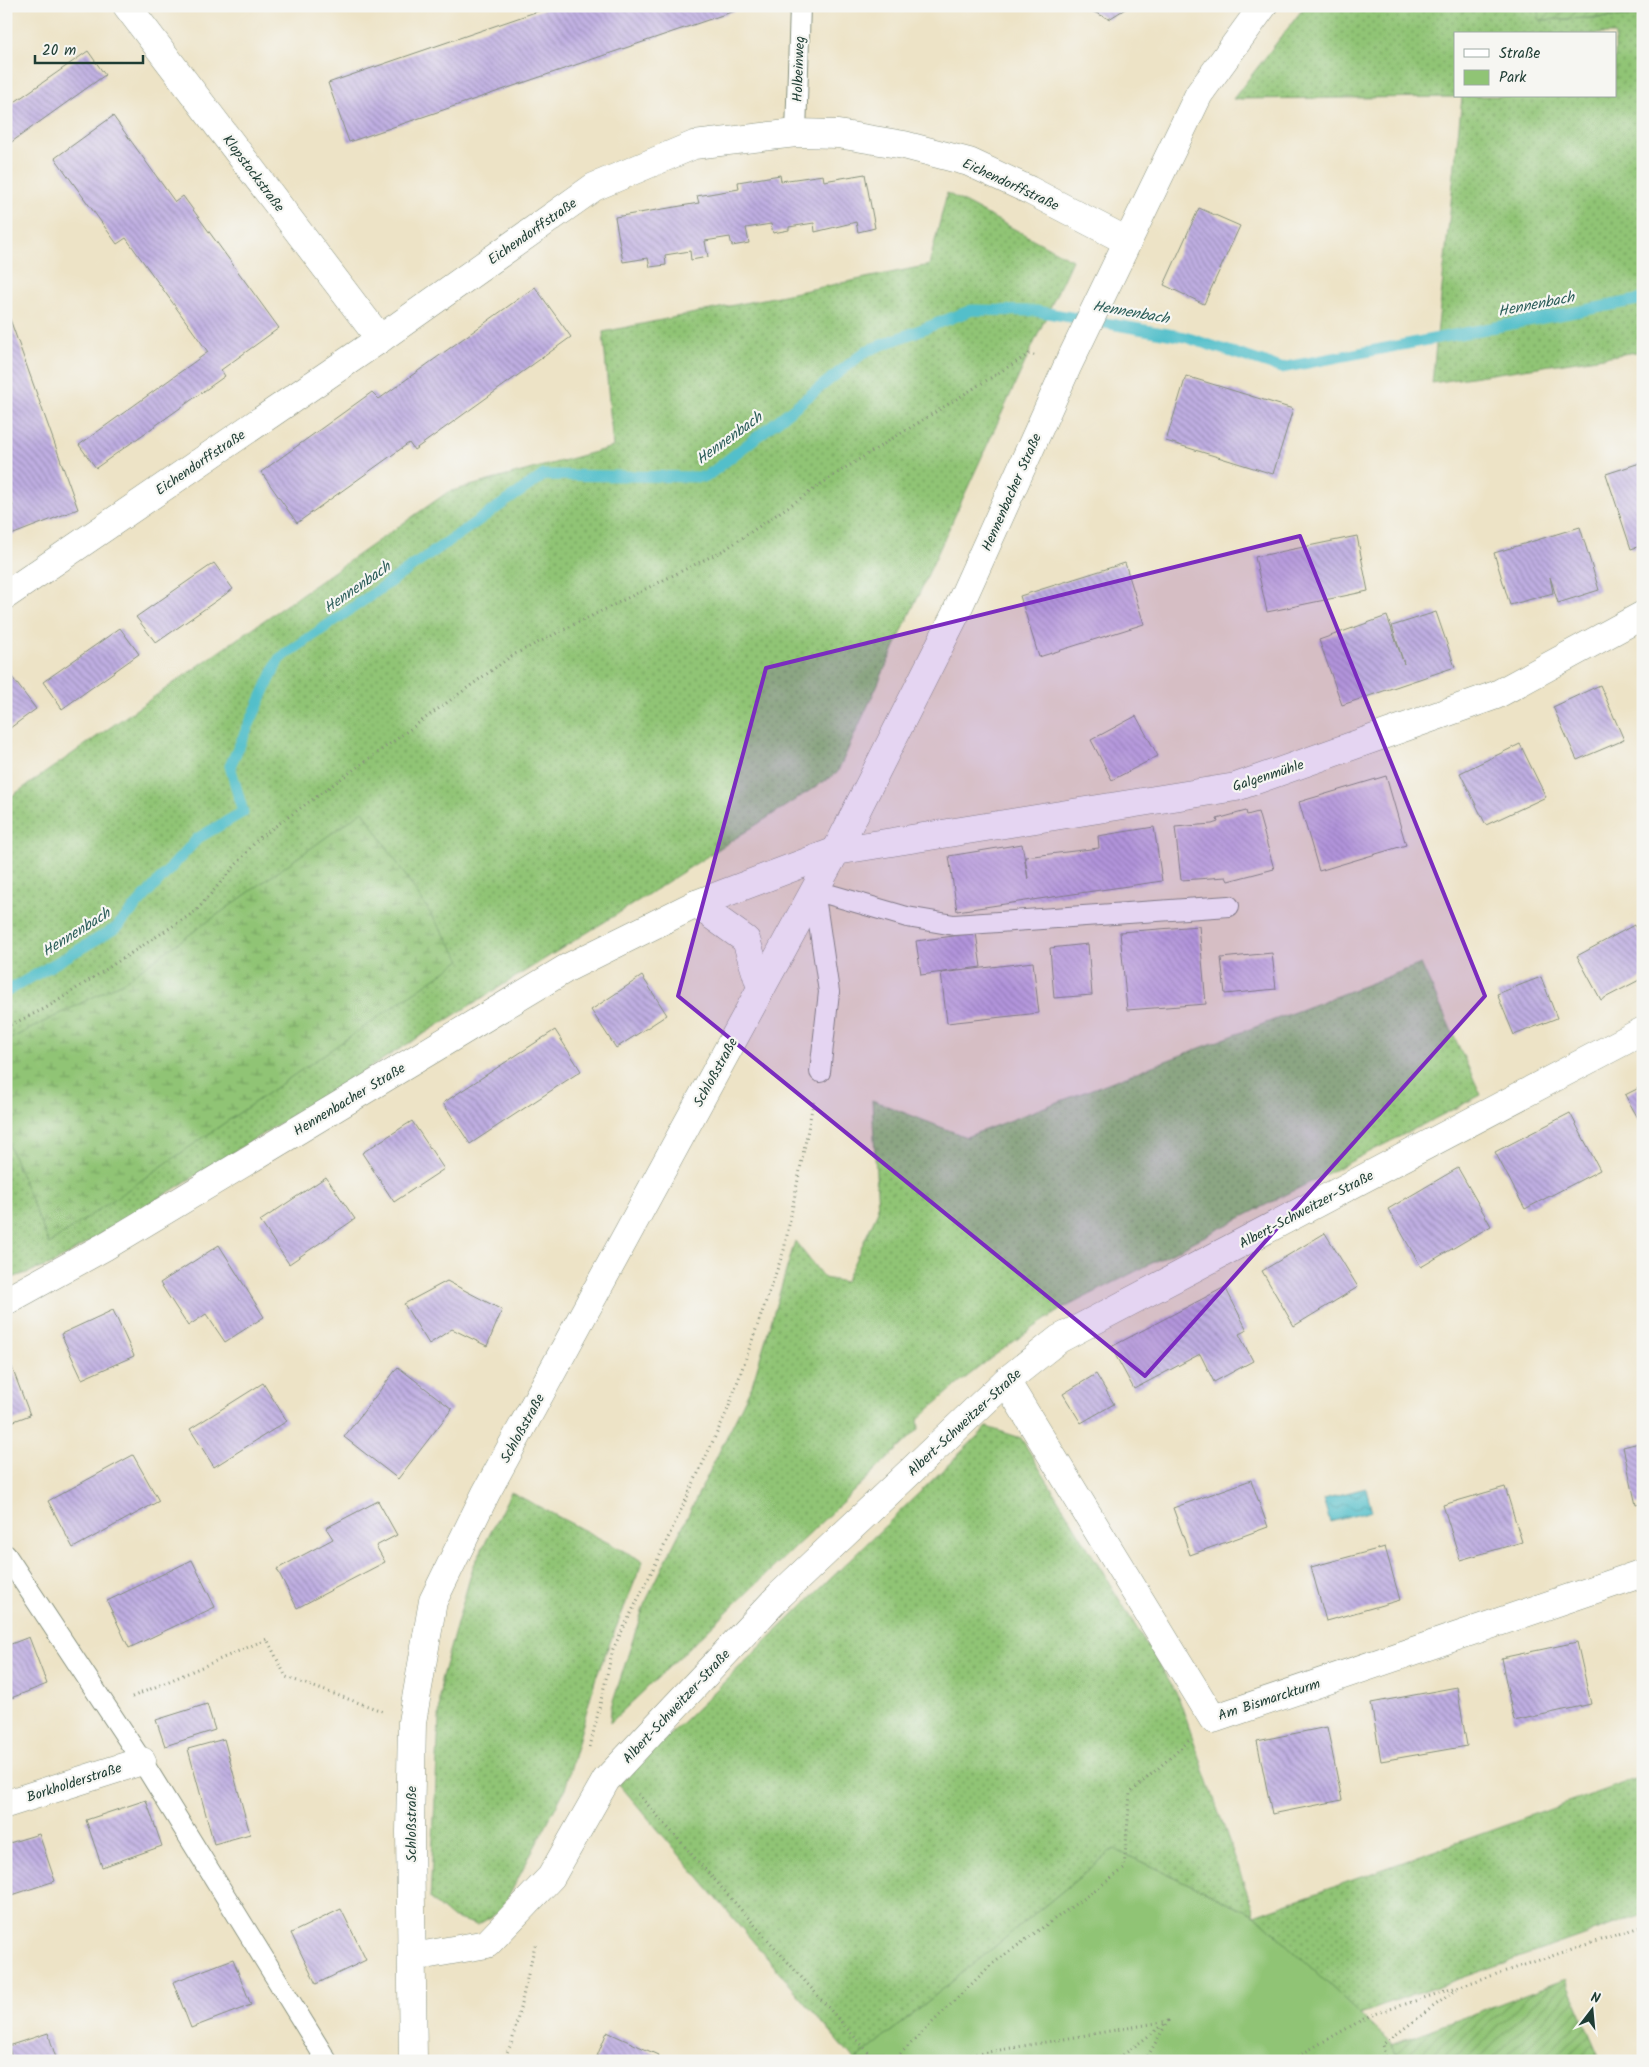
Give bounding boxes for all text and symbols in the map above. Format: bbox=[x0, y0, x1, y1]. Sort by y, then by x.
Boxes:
scale bar bbox=[35, 32, 142, 64]
legend bbox=[1454, 32, 1616, 98]
street label: Holbeinweg bbox=[787, 36, 811, 102]
text: 20 m bbox=[42, 39, 76, 63]
text: Straße bbox=[1499, 42, 1541, 66]
text: Park bbox=[1499, 66, 1527, 90]
street label: Klopstockstraße bbox=[217, 130, 290, 218]
street label: Eichendorffstraße bbox=[959, 153, 1063, 217]
street label: Eichendorffstraße bbox=[483, 192, 582, 271]
water label: Hennenbach bbox=[1496, 285, 1578, 324]
water label: Hennenbach bbox=[1091, 294, 1173, 332]
water label: Hennenbach bbox=[691, 405, 769, 471]
street label: Eichendorffstraße bbox=[151, 424, 251, 501]
street label: Hennenbacher Straße bbox=[976, 429, 1048, 555]
water label: Hennenbach bbox=[319, 555, 398, 620]
street label: Galgenmühle bbox=[1230, 754, 1308, 798]
water label: Hennenbach bbox=[37, 901, 117, 963]
street label: Schloßstraße bbox=[688, 1033, 744, 1111]
street label: Hennenbacher Straße bbox=[289, 1057, 410, 1142]
street label: Albert-Schweitzer-Straße bbox=[1235, 1165, 1378, 1255]
street label: Albert-Schweitzer-Straße bbox=[902, 1363, 1027, 1482]
street label: Schloßstraße bbox=[495, 1389, 551, 1467]
street label: Albert-Schweitzer-Straße bbox=[618, 1644, 736, 1769]
street label: Am Bismarckturm bbox=[1215, 1673, 1323, 1727]
street label: Borkholderstraße bbox=[24, 1757, 125, 1809]
street label: Schloßstraße bbox=[401, 1785, 423, 1862]
north arrow bbox=[1566, 1984, 1616, 2034]
text: N bbox=[1588, 1987, 1603, 2010]

